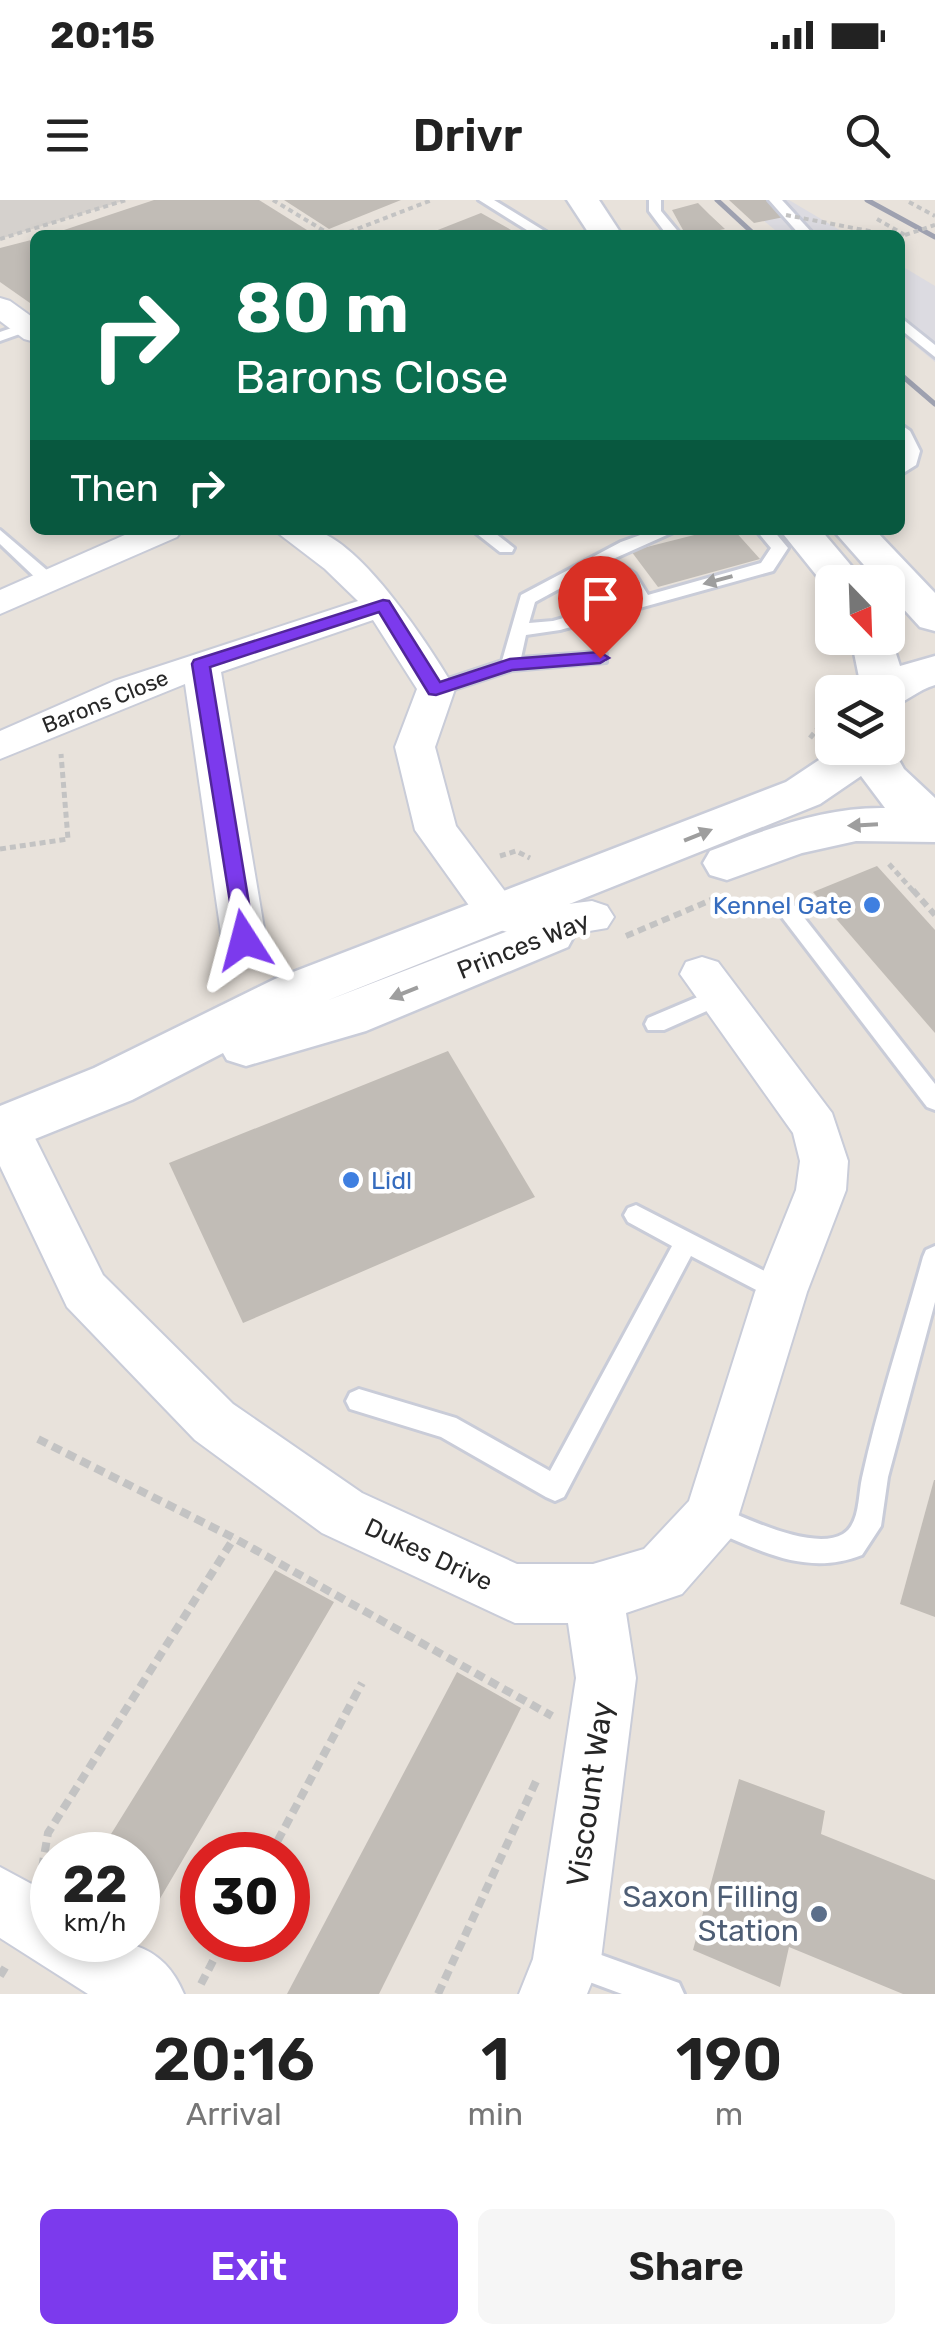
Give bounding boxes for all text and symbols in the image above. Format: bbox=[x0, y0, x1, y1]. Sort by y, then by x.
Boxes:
text: 20:15 bbox=[50, 12, 155, 58]
icon: menu bbox=[40, 108, 95, 163]
icon: search bbox=[840, 108, 895, 163]
text: Drivr bbox=[413, 109, 522, 162]
text: 80 m bbox=[235, 267, 409, 350]
icon: right bbox=[70, 270, 200, 400]
text: Barons Close bbox=[235, 351, 509, 404]
icon: right bbox=[179, 460, 234, 515]
text: Then bbox=[70, 465, 159, 511]
pin bbox=[558, 556, 643, 659]
north arrow bbox=[815, 565, 905, 655]
map controls bbox=[815, 565, 905, 765]
icon: arrive bbox=[573, 571, 628, 626]
one-way arrow bbox=[702, 573, 733, 589]
street label: Barons Close bbox=[38, 664, 172, 739]
button: layers bbox=[815, 675, 905, 765]
one-way arrow bbox=[847, 817, 878, 833]
one-way arrow bbox=[683, 827, 713, 843]
position arrow bbox=[192, 888, 296, 992]
place label: Kennel Gate bbox=[713, 891, 852, 920]
marker: Kennel Gate bbox=[861, 894, 883, 916]
street label: Princes Way bbox=[453, 906, 594, 985]
one-way arrow bbox=[388, 985, 418, 1001]
place label: Lidl bbox=[371, 1166, 412, 1195]
marker: Lidl bbox=[340, 1169, 362, 1191]
street label: Dukes Drive bbox=[360, 1512, 497, 1597]
street label: Viscount Way bbox=[559, 1699, 621, 1889]
speed limit sign: 30 bbox=[180, 1832, 310, 1962]
text: 22 bbox=[63, 1855, 128, 1915]
place label: Saxon Filling Station bbox=[623, 1879, 799, 1949]
marker: Saxon Filling Station bbox=[808, 1903, 830, 1925]
text: km/h bbox=[64, 1908, 126, 1937]
text: 20:16 bbox=[153, 2024, 315, 2095]
text: 1 bbox=[481, 2024, 510, 2095]
text: 190 bbox=[676, 2024, 782, 2095]
text: Arrival bbox=[186, 2095, 282, 2133]
text: min bbox=[467, 2095, 523, 2133]
text: m bbox=[715, 2095, 743, 2133]
button: Exit bbox=[40, 2209, 458, 2324]
button: Share bbox=[478, 2209, 895, 2324]

